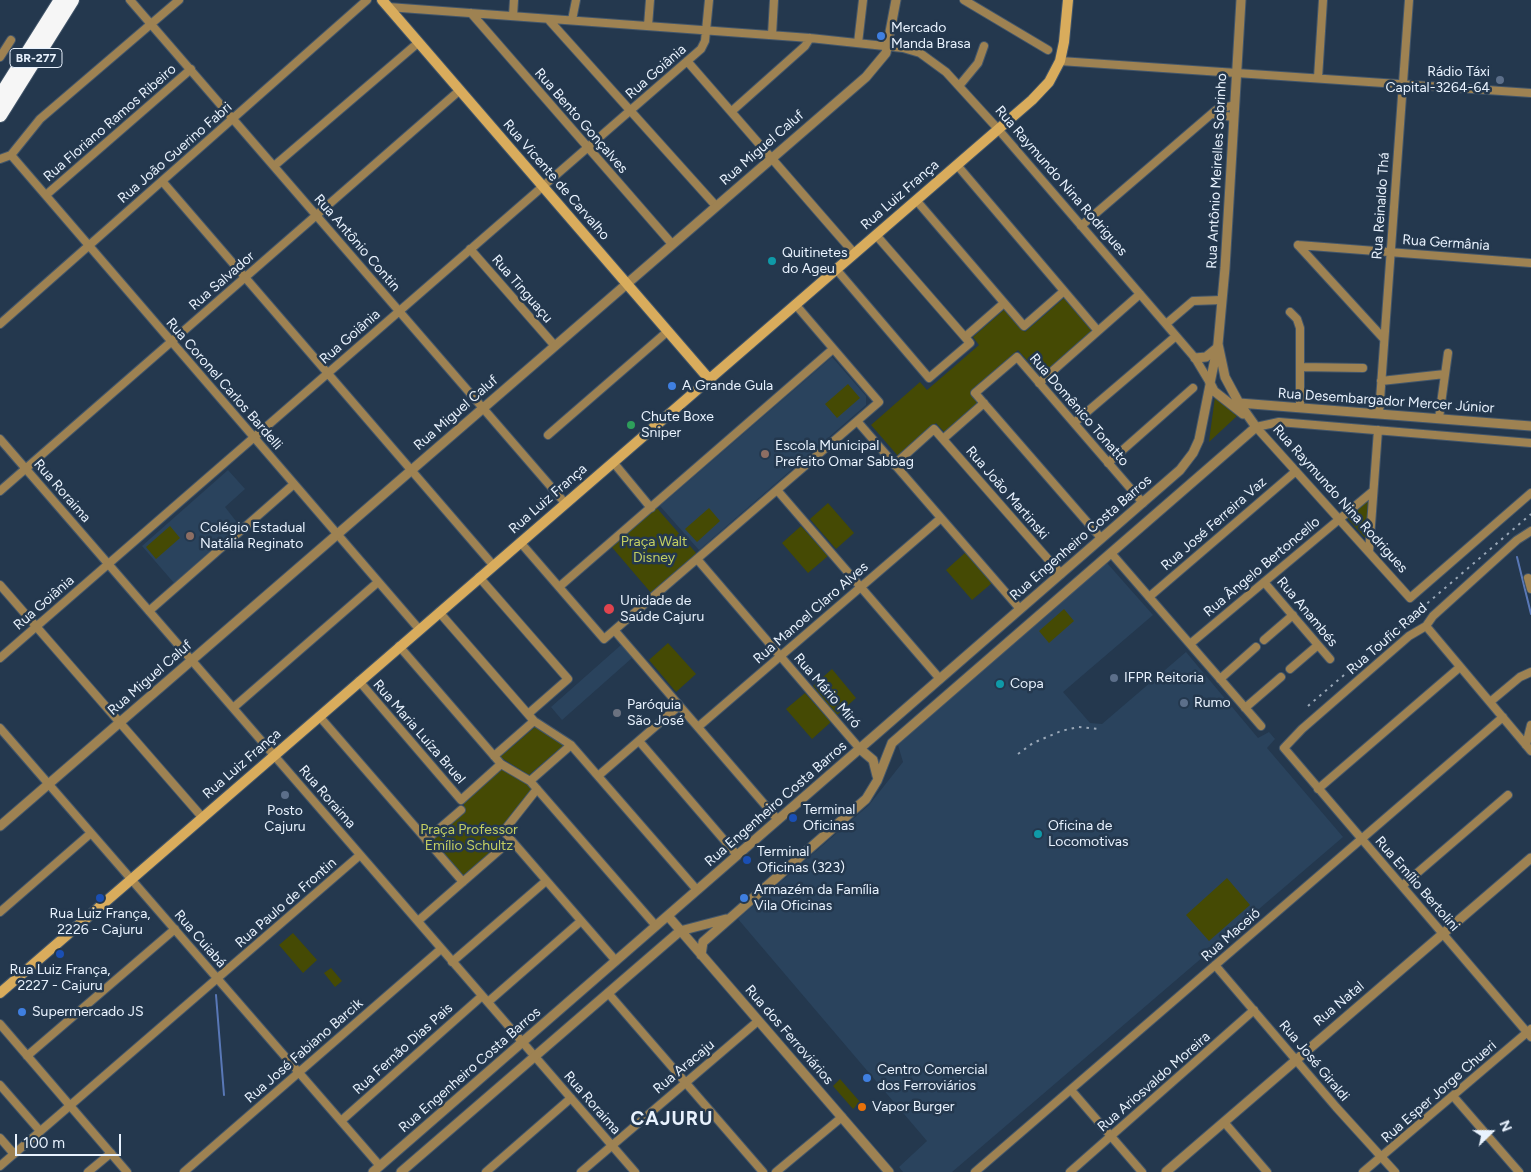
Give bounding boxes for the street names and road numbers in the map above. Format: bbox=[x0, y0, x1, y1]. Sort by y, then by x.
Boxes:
street label: Rua Goiânia bbox=[622, 41, 690, 103]
road number: BR-277 bbox=[10, 48, 62, 68]
street label: Rua Floriano Ramos Ribeiro bbox=[40, 61, 180, 185]
street label: Rua Bento Gonçalves bbox=[531, 65, 631, 177]
street label: Rua Antônio Meirelles Sobrinho bbox=[1203, 73, 1231, 269]
street label: Rua João Guerino Fabri bbox=[115, 99, 235, 207]
street label: Rua Raymundo Nina Rodrigues bbox=[991, 103, 1131, 259]
street label: Rua Miguel Caluf bbox=[717, 107, 807, 189]
street label: Rua Vicente de Carvalho bbox=[499, 116, 613, 244]
street label: Rua Reinaldo Thá bbox=[1369, 152, 1393, 260]
street label: Rua Luiz França bbox=[858, 157, 942, 233]
street label: Rua Antônio Contin bbox=[310, 191, 404, 295]
street label: Rua Germânia bbox=[1402, 232, 1490, 254]
street label: Rua Salvador bbox=[186, 248, 258, 314]
street label: Rua Tinguaçu bbox=[488, 252, 556, 326]
street label: Rua Goiânia bbox=[316, 306, 384, 368]
street label: Rua Coronel Carlos Bardelli bbox=[162, 315, 286, 453]
street label: Rua Domênico Tonatto bbox=[1026, 350, 1132, 470]
street label: Rua Miguel Caluf bbox=[411, 372, 501, 454]
street label: Rua Desembargador Mercer Júnior bbox=[1277, 385, 1495, 417]
street label: Rua Raymundo Nina Rodrigues bbox=[1269, 422, 1411, 576]
street label: Rua João Martinski bbox=[962, 443, 1052, 543]
street label: Rua Roraima bbox=[30, 456, 94, 526]
street label: Rua Luiz França bbox=[506, 461, 590, 537]
street label: Rua Engenheiro Costa Barros bbox=[1007, 472, 1155, 604]
street label: Rua José Ferreira Vaz bbox=[1158, 474, 1270, 574]
street label: Rua Ângelo Bertoncello bbox=[1200, 513, 1324, 621]
street label: Rua Manoel Claro Alves bbox=[750, 559, 872, 667]
street label: Rua Goiânia bbox=[10, 572, 78, 634]
street label: Rua Anambés bbox=[1273, 574, 1341, 650]
street label: Rua Toufic Raad bbox=[1344, 600, 1430, 678]
street label: Rua Miguel Caluf bbox=[105, 637, 195, 719]
street label: Rua Mário Miró bbox=[790, 650, 864, 732]
street label: Rua Maria Luíza Bruel bbox=[369, 677, 469, 787]
street label: Rua Luiz França bbox=[200, 726, 284, 802]
street label: Rua Engenheiro Costa Barros bbox=[702, 738, 850, 870]
street label: Rua Roraima bbox=[295, 762, 359, 832]
street label: Rua Emílio Bertolini bbox=[1371, 833, 1463, 935]
street label: Rua Paulo de Frontin bbox=[232, 854, 340, 952]
street label: Rua Maceió bbox=[1198, 905, 1264, 965]
street label: Rua Cuiabá bbox=[170, 907, 230, 971]
street label: Rua Natal bbox=[1310, 978, 1368, 1030]
street label: Rua dos Ferroviários bbox=[741, 982, 837, 1088]
street label: Rua José Fabiano Barcik bbox=[242, 995, 366, 1107]
street label: Rua Fernão Dias Pais bbox=[350, 1000, 456, 1098]
street label: Rua Engenheiro Costa Barros bbox=[396, 1004, 544, 1136]
street label: Rua José Giraldi bbox=[1275, 1017, 1353, 1105]
street label: Rua Ariosvaldo Moreira bbox=[1094, 1028, 1214, 1136]
street label: Rua Aracaju bbox=[650, 1037, 718, 1097]
street label: Rua Esper Jorge Chueri bbox=[1378, 1037, 1500, 1147]
street label: Rua Roraima bbox=[560, 1068, 624, 1138]

